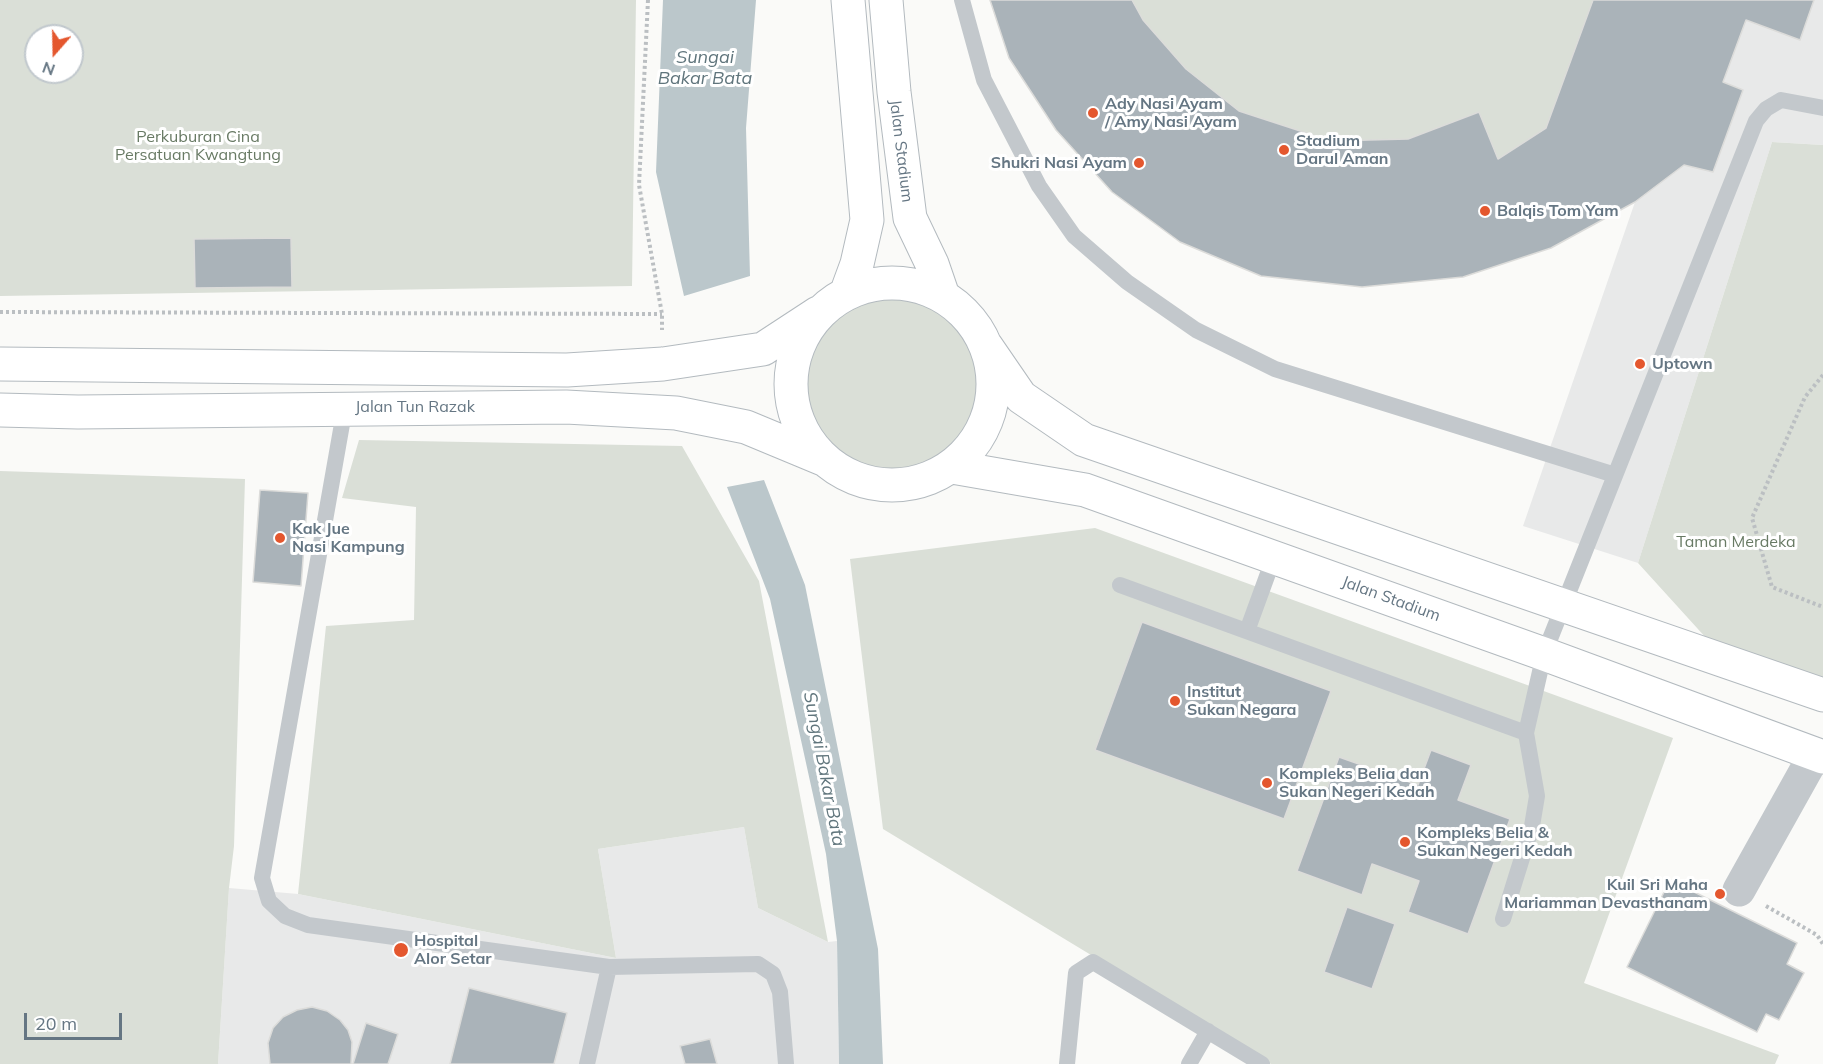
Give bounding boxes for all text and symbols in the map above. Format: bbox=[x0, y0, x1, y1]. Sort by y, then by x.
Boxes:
north arrow bbox=[24, 24, 84, 84]
water label: Sungai Bakar Bata bbox=[658, 47, 752, 90]
text: N bbox=[39, 58, 58, 81]
place label: Ady Nasi Ayam / Amy Nasi Ayam bbox=[1105, 94, 1237, 132]
street label: Jalan Stadium bbox=[885, 98, 917, 204]
marker: Ady Nasi Ayam / Amy Nasi Ayam bbox=[1086, 106, 1100, 120]
park label: Perkuburan Cina Persatuan Kwangtung bbox=[115, 127, 281, 165]
place label: Stadium Darul Aman bbox=[1296, 131, 1388, 169]
marker: Stadium Darul Aman bbox=[1277, 143, 1291, 157]
place label: Shukri Nasi Ayam bbox=[991, 153, 1127, 173]
marker: Shukri Nasi Ayam bbox=[1132, 156, 1146, 170]
place label: Balqis Tom Yam bbox=[1497, 201, 1619, 221]
marker: Balqis Tom Yam bbox=[1478, 204, 1492, 218]
place label: Uptown bbox=[1652, 354, 1713, 374]
marker: Uptown bbox=[1633, 357, 1647, 371]
street label: Jalan Tun Razak bbox=[355, 397, 475, 417]
place label: Kak Jue Nasi Kampung bbox=[292, 519, 405, 557]
marker: Kak Jue Nasi Kampung bbox=[273, 531, 287, 545]
park label: Taman Merdeka bbox=[1676, 532, 1796, 552]
street label: Jalan Stadium bbox=[1339, 572, 1443, 626]
place label: Institut Sukan Negara bbox=[1187, 682, 1296, 720]
water label: Sungai Bakar Bata bbox=[798, 690, 850, 848]
marker: Institut Sukan Negara bbox=[1168, 694, 1182, 708]
place label: Kompleks Belia dan Sukan Negeri Kedah bbox=[1279, 764, 1435, 802]
marker: Kompleks Belia dan Sukan Negeri Kedah bbox=[1260, 776, 1274, 790]
place label: Kompleks Belia & Sukan Negeri Kedah bbox=[1417, 823, 1573, 861]
marker: Kompleks Belia & Sukan Negeri Kedah bbox=[1398, 835, 1412, 849]
place label: Kuil Sri Maha Mariamman Devasthanam bbox=[1504, 875, 1708, 913]
marker: Kuil Sri Maha Mariamman Devasthanam bbox=[1713, 887, 1727, 901]
place label: Hospital Alor Setar bbox=[414, 931, 492, 969]
marker: Hospital Alor Setar bbox=[392, 941, 410, 959]
scale bar bbox=[27, 1001, 124, 1039]
text: 20 m bbox=[35, 1012, 77, 1035]

